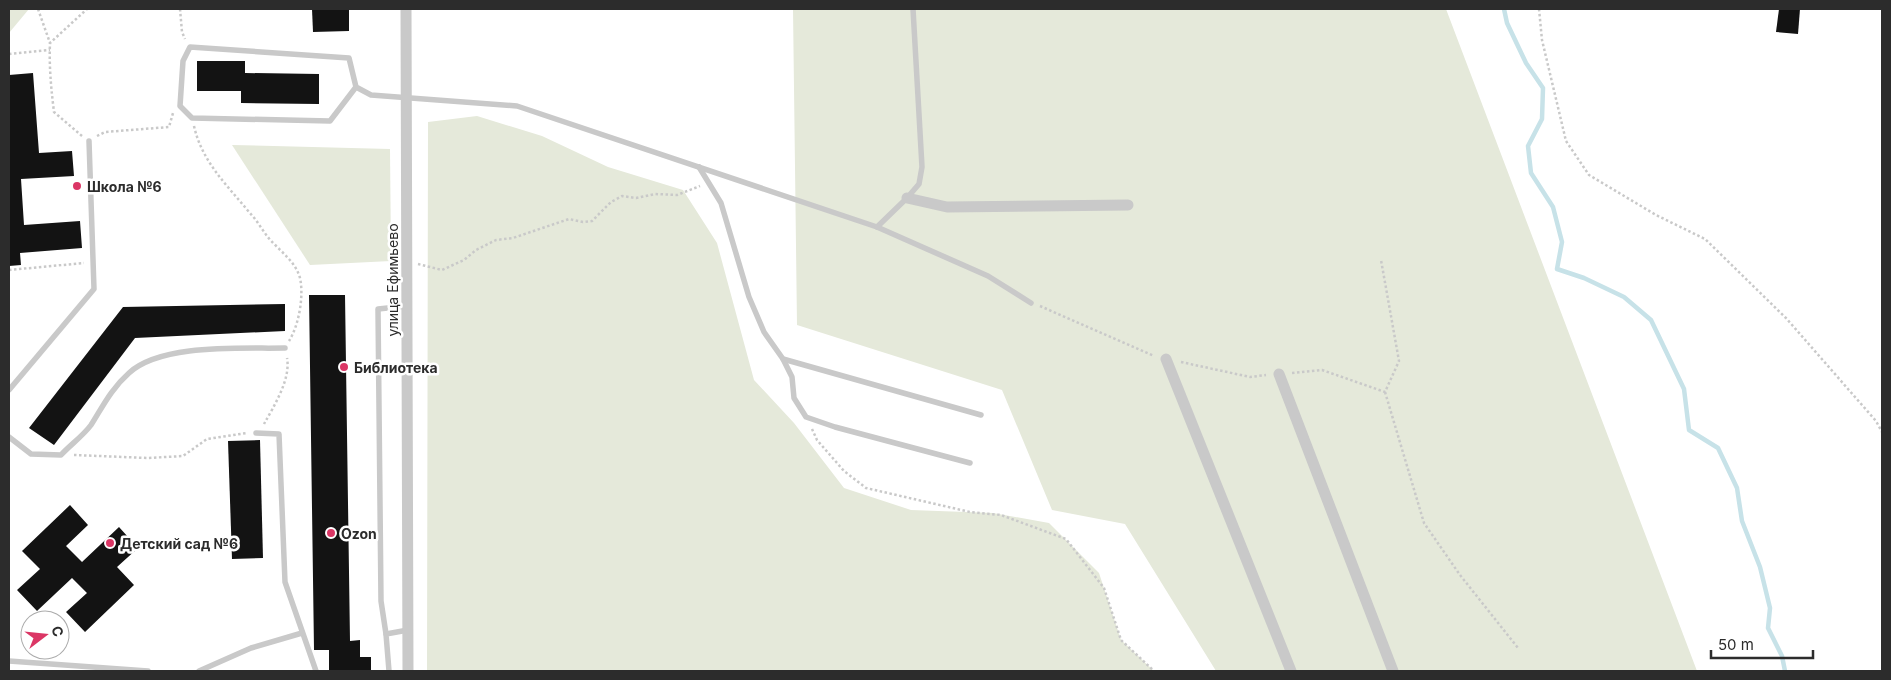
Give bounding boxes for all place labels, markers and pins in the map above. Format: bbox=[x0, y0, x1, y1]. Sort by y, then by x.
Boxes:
place label: Школа №6 bbox=[87, 178, 162, 195]
marker: Школа №6 bbox=[71, 180, 83, 192]
place label: Библиотека bbox=[354, 359, 438, 376]
marker: Библиотека bbox=[338, 361, 350, 373]
place label: Ozon bbox=[341, 525, 377, 542]
marker: Ozon bbox=[325, 527, 337, 539]
place label: Детский сад №6 bbox=[120, 535, 238, 552]
marker: Детский сад №6 bbox=[104, 537, 116, 549]

